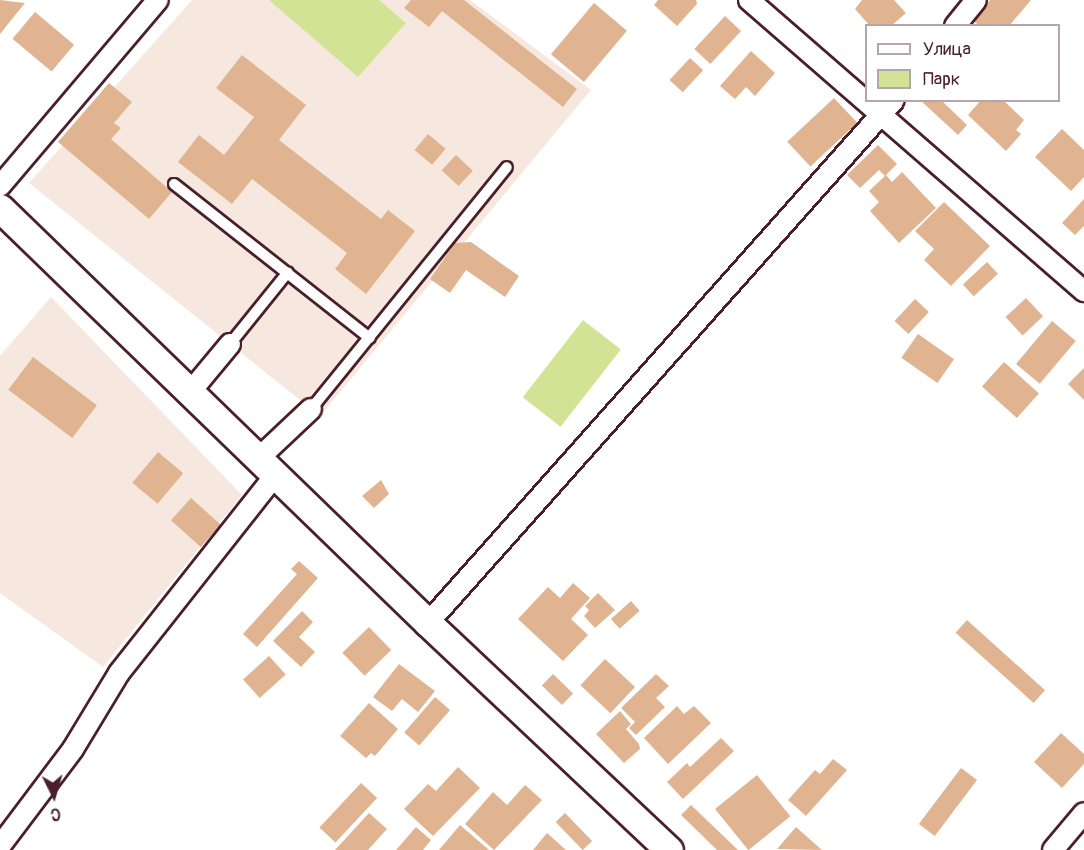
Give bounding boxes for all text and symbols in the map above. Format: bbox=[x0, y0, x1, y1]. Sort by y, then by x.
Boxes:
legend bbox=[865, 24, 1060, 102]
text: Улица bbox=[923, 38, 971, 61]
text: Парк bbox=[923, 68, 960, 91]
north arrow bbox=[24, 766, 84, 826]
text: С bbox=[50, 804, 61, 824]

